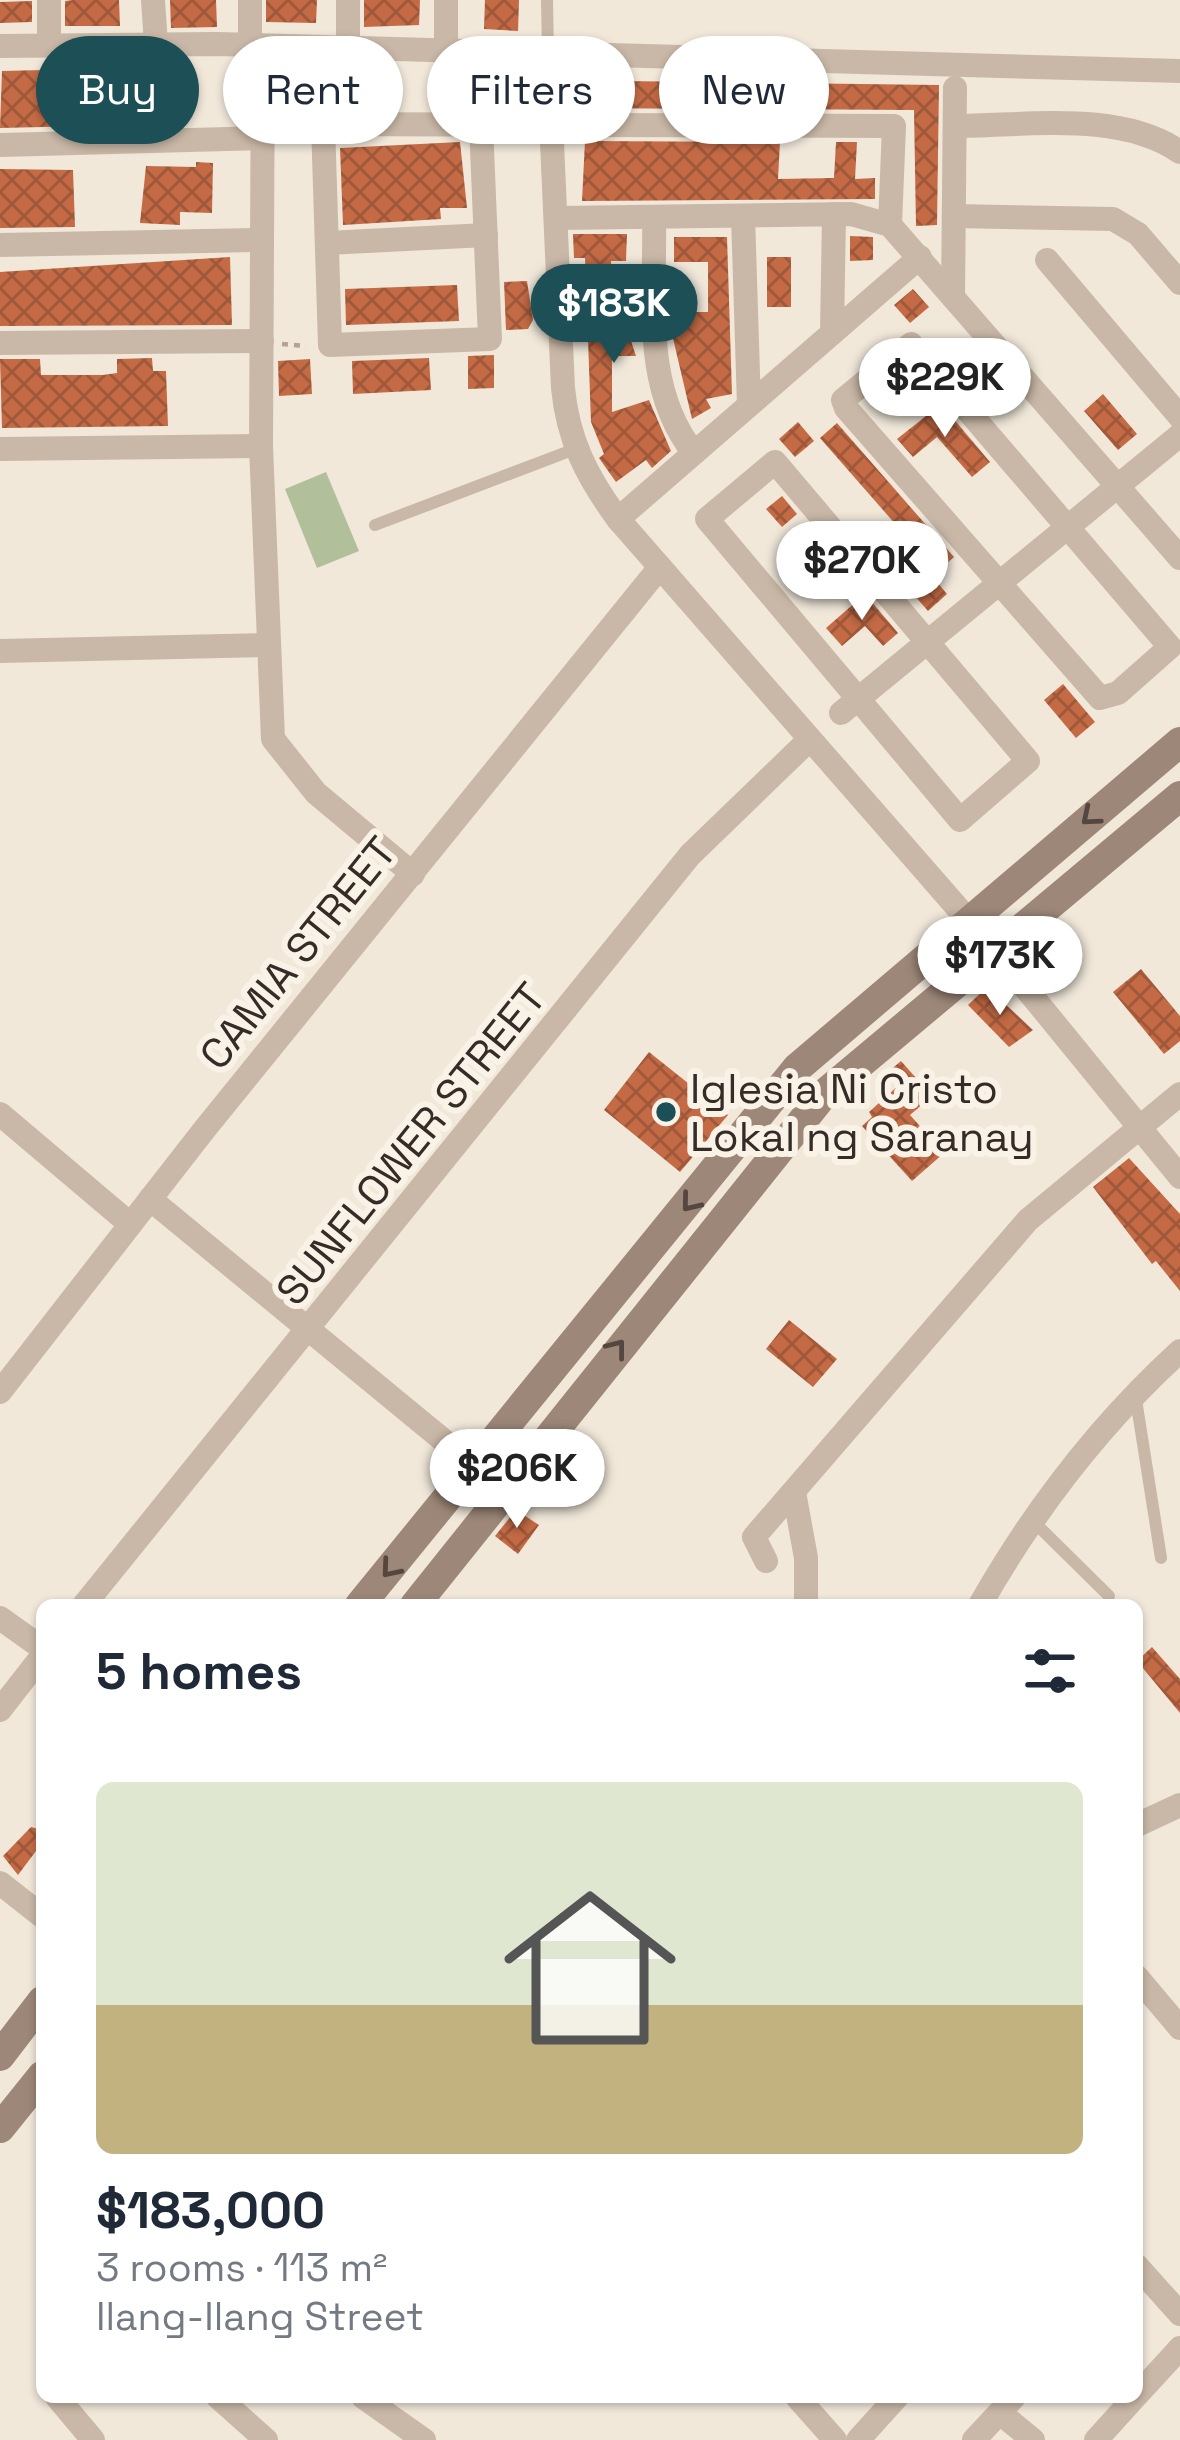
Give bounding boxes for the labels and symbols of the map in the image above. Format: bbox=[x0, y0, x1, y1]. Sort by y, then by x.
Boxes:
pin: $183K bbox=[530, 264, 698, 366]
pin: $229K bbox=[861, 338, 1029, 440]
pin: $270K bbox=[778, 521, 946, 623]
one-way arrow bbox=[1082, 803, 1104, 824]
street label: CAMIA STREET bbox=[188, 826, 408, 1080]
pin: $173K bbox=[916, 916, 1084, 1018]
street label: SUNFLOWER STREET bbox=[265, 972, 557, 1316]
place label: Iglesia Ni Cristo Lokal ng Saranay bbox=[690, 1062, 1034, 1163]
marker: Iglesia Ni Cristo Lokal ng Saranay bbox=[653, 1099, 679, 1125]
one-way arrow bbox=[683, 1189, 704, 1211]
one-way arrow bbox=[603, 1340, 624, 1362]
pin: $206K bbox=[433, 1429, 601, 1531]
one-way arrow bbox=[382, 1556, 404, 1578]

